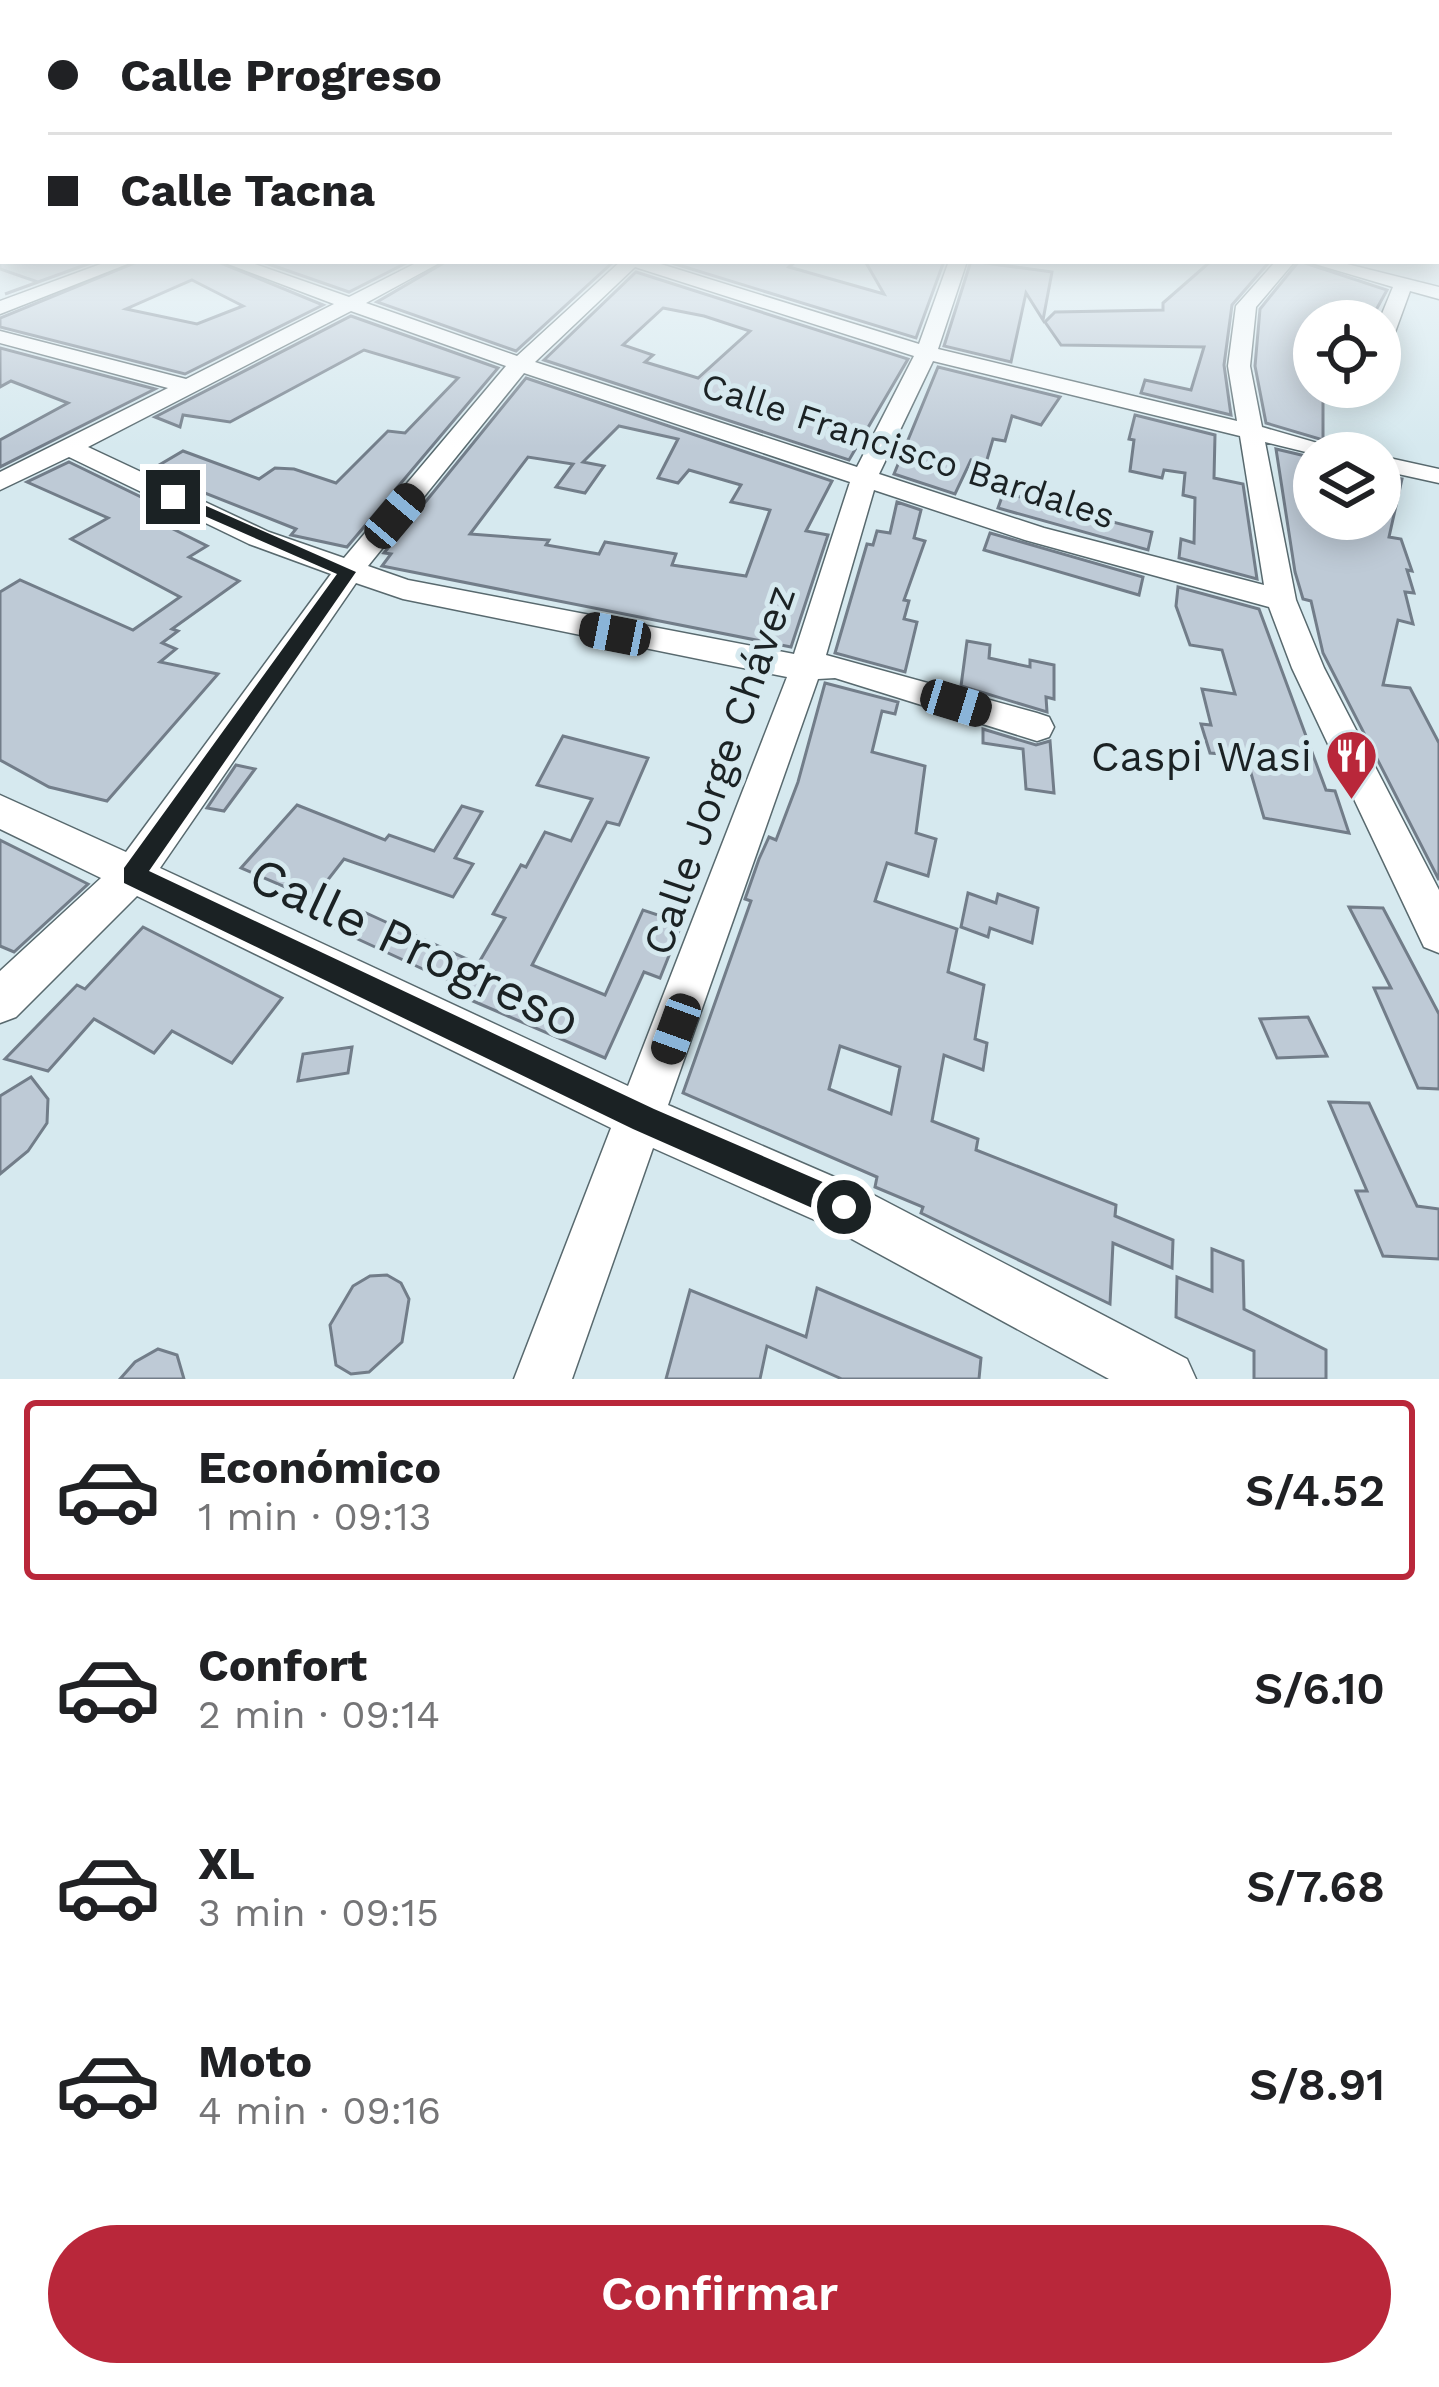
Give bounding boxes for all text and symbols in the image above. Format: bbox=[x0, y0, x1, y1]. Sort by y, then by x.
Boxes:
text: Calle Progreso bbox=[120, 49, 442, 102]
text: Calle Tacna bbox=[120, 164, 375, 217]
map controls bbox=[1293, 300, 1401, 540]
button: locate bbox=[1293, 300, 1401, 408]
street label: Calle Francisco Bardales bbox=[696, 364, 1120, 538]
button: layers bbox=[1293, 432, 1401, 540]
route end bbox=[146, 470, 200, 524]
car bbox=[358, 477, 432, 555]
street label: Calle Jorge Chávez bbox=[633, 579, 805, 961]
car bbox=[576, 609, 654, 659]
car bbox=[916, 675, 996, 731]
restaurant icon: Caspi Wasi bbox=[1323, 728, 1379, 802]
place label: Caspi Wasi bbox=[1091, 732, 1312, 781]
street label: Calle Progreso bbox=[240, 845, 590, 1049]
car bbox=[647, 989, 705, 1069]
route start bbox=[817, 1180, 871, 1234]
icon: car bbox=[54, 1436, 162, 1544]
text: Económico bbox=[198, 1441, 441, 1494]
text: S/4.52 bbox=[1245, 1464, 1385, 1517]
text: 1 min · 09:13 bbox=[198, 1494, 431, 1539]
icon: car bbox=[54, 1634, 162, 1742]
text: Confort bbox=[198, 1639, 367, 1692]
text: S/6.10 bbox=[1254, 1662, 1385, 1715]
text: 2 min · 09:14 bbox=[198, 1692, 440, 1737]
icon: car bbox=[54, 1832, 162, 1940]
text: XL bbox=[198, 1837, 255, 1890]
text: S/7.68 bbox=[1247, 1860, 1385, 1913]
text: 3 min · 09:15 bbox=[198, 1890, 439, 1935]
icon: car bbox=[54, 2030, 162, 2138]
text: Moto bbox=[198, 2035, 312, 2088]
text: S/8.91 bbox=[1249, 2058, 1385, 2111]
text: 4 min · 09:16 bbox=[198, 2088, 441, 2133]
button: Confirmar bbox=[48, 2225, 1391, 2363]

